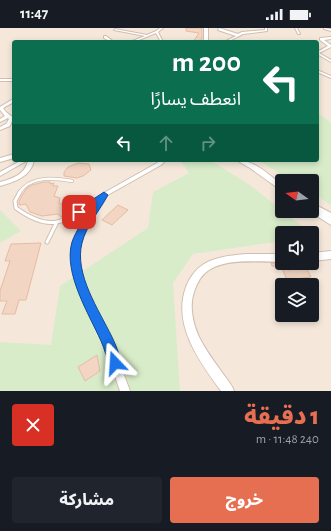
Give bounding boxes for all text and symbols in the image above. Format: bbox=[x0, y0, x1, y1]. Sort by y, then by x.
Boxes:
text: 11:47 bbox=[20, 6, 48, 21]
text: 200 m bbox=[172, 49, 241, 77]
icon: left bbox=[255, 56, 307, 108]
text: انعطف يسارًا bbox=[151, 91, 241, 109]
icon: left bbox=[113, 132, 135, 154]
icon: ahead bbox=[155, 132, 177, 154]
icon: right bbox=[197, 132, 219, 154]
north arrow bbox=[275, 174, 319, 218]
map controls bbox=[275, 174, 319, 322]
pin bbox=[62, 195, 96, 229]
icon: arrive bbox=[68, 201, 90, 223]
button: sound bbox=[275, 226, 319, 270]
button: layers bbox=[275, 278, 319, 322]
position arrow bbox=[94, 342, 136, 384]
button: close bbox=[12, 404, 54, 446]
text: 1 دقيقة bbox=[244, 405, 319, 429]
text: 240 m · 11:48 bbox=[256, 433, 319, 446]
button: مشاركة bbox=[12, 477, 162, 523]
button: خروج bbox=[170, 477, 319, 523]

